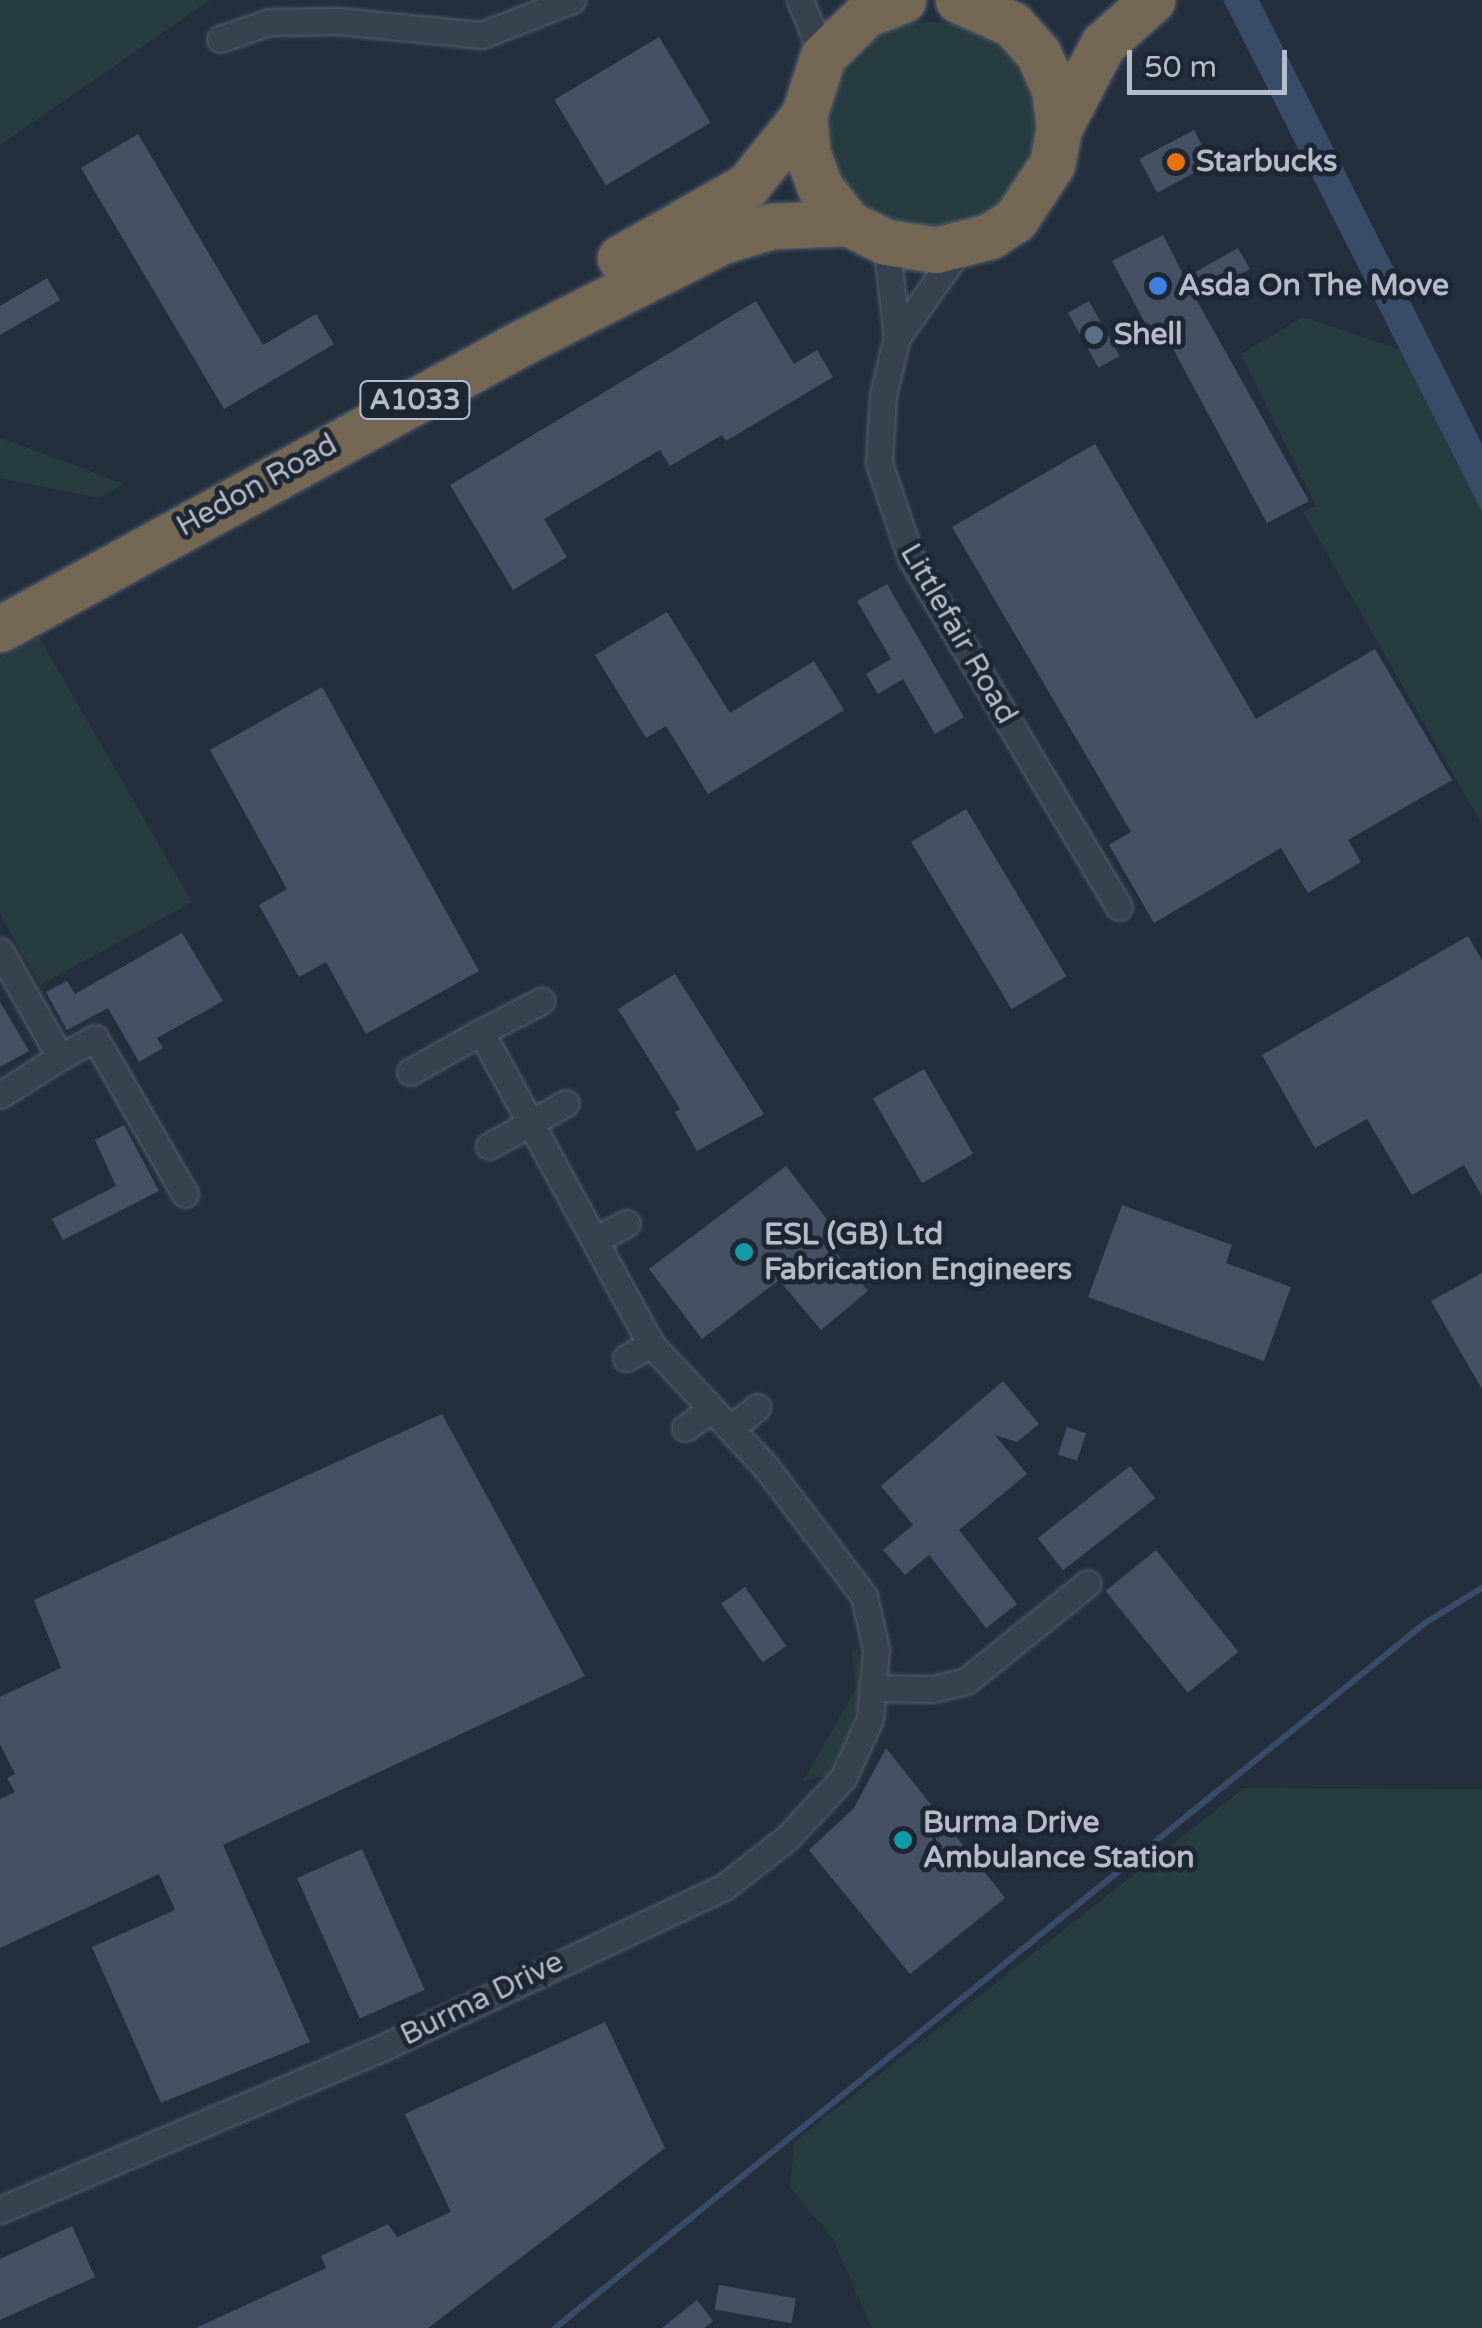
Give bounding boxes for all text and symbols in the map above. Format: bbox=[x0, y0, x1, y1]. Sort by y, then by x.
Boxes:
scale bar bbox=[1132, 30, 1292, 92]
text: 50 m bbox=[1144, 49, 1217, 86]
place label: Starbucks bbox=[1196, 144, 1337, 180]
marker: Starbucks bbox=[1165, 151, 1187, 173]
place label: Asda On The Move bbox=[1178, 268, 1449, 304]
marker: Asda On The Move bbox=[1147, 275, 1169, 297]
place label: Shell bbox=[1114, 317, 1182, 353]
marker: Shell bbox=[1083, 324, 1105, 346]
road number: A1033 bbox=[358, 377, 472, 423]
street label: Hedon Road bbox=[171, 427, 343, 545]
street label: Littlefair Road bbox=[892, 537, 1024, 731]
place label: ESL (GB) Ltd Fabrication Engineers bbox=[764, 1217, 1072, 1288]
marker: ESL (GB) Ltd Fabrication Engineers bbox=[733, 1241, 755, 1263]
place label: Burma Drive Ambulance Station bbox=[923, 1805, 1194, 1876]
marker: Burma Drive Ambulance Station bbox=[892, 1829, 914, 1851]
street label: Burma Drive bbox=[395, 1944, 569, 2054]

